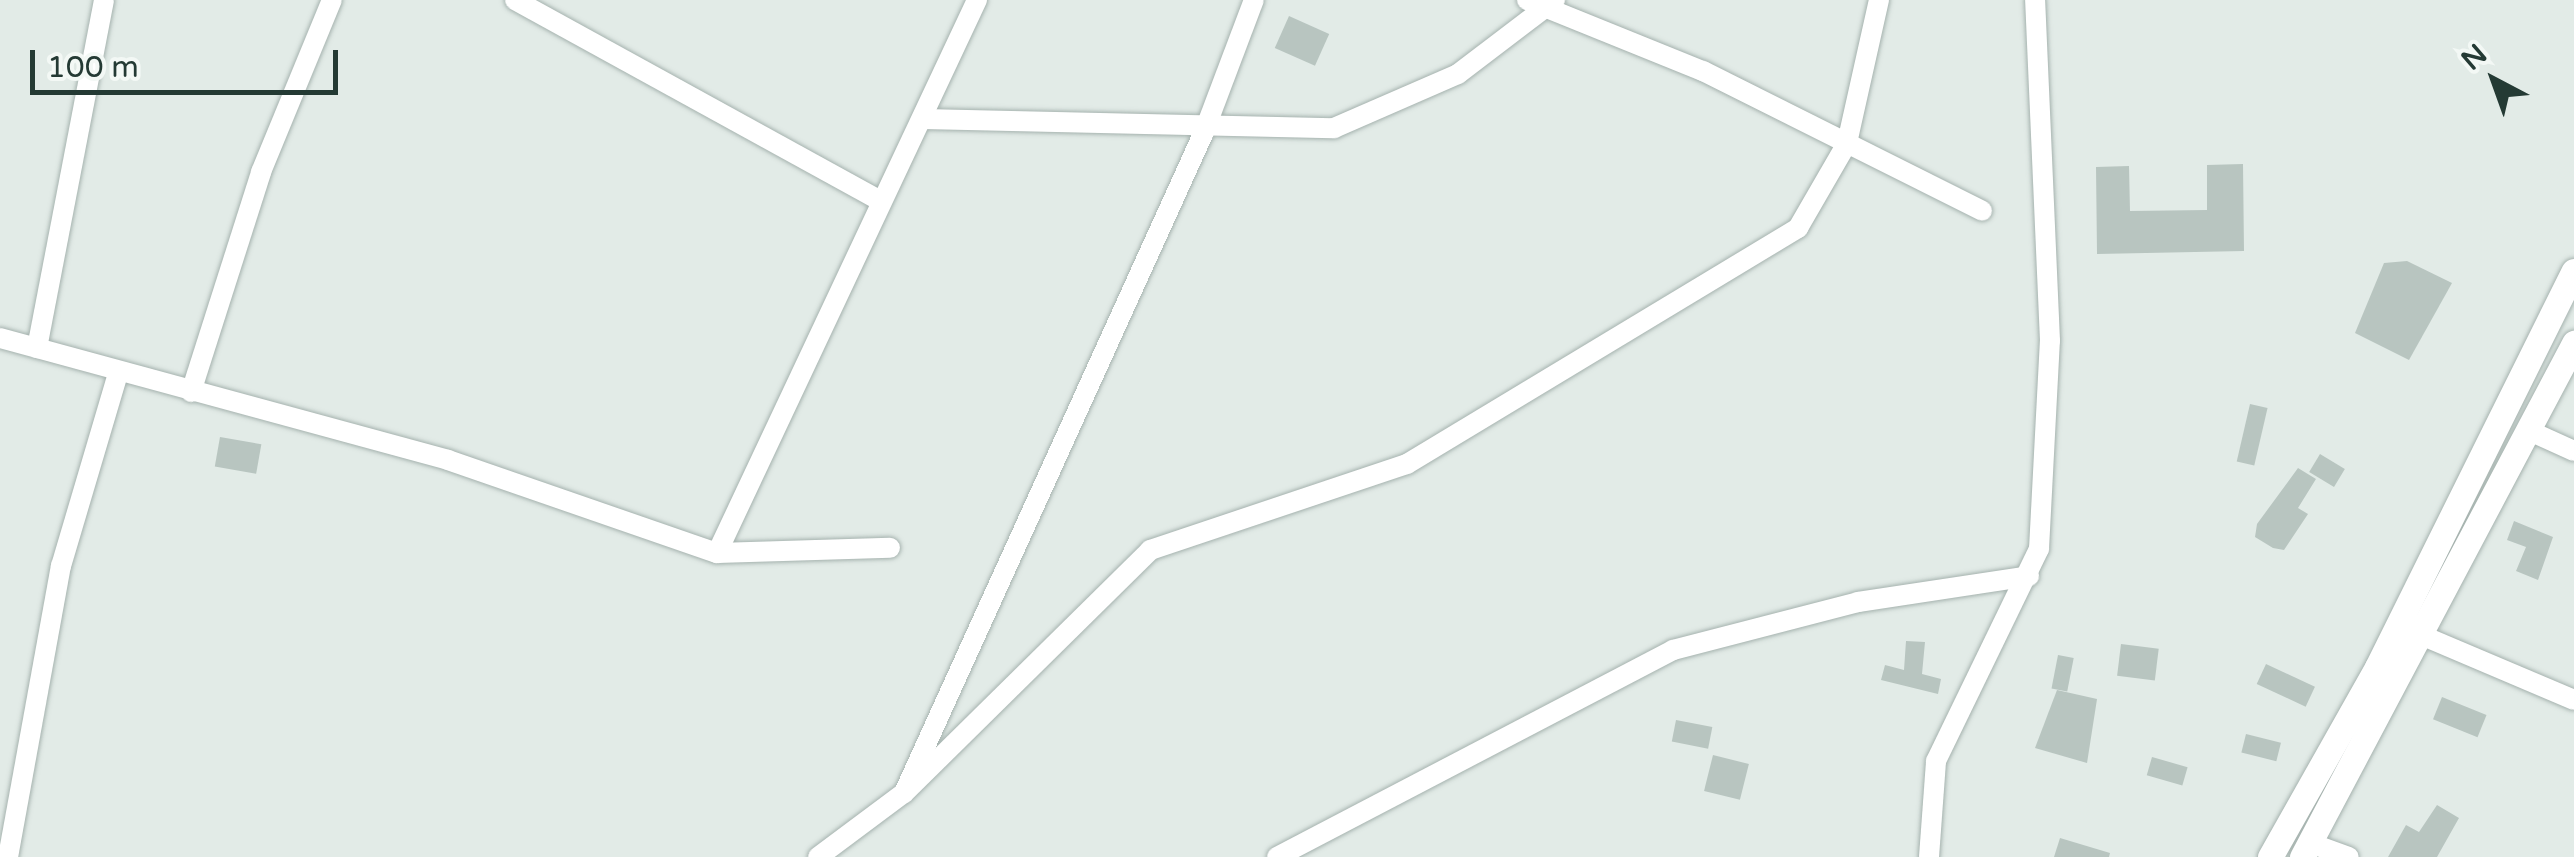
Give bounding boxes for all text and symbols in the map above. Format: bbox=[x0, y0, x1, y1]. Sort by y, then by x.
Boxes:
scale bar bbox=[35, 30, 342, 92]
north arrow bbox=[2444, 30, 2544, 130]
text: N bbox=[2455, 37, 2494, 78]
text: 100 m bbox=[47, 49, 139, 86]

